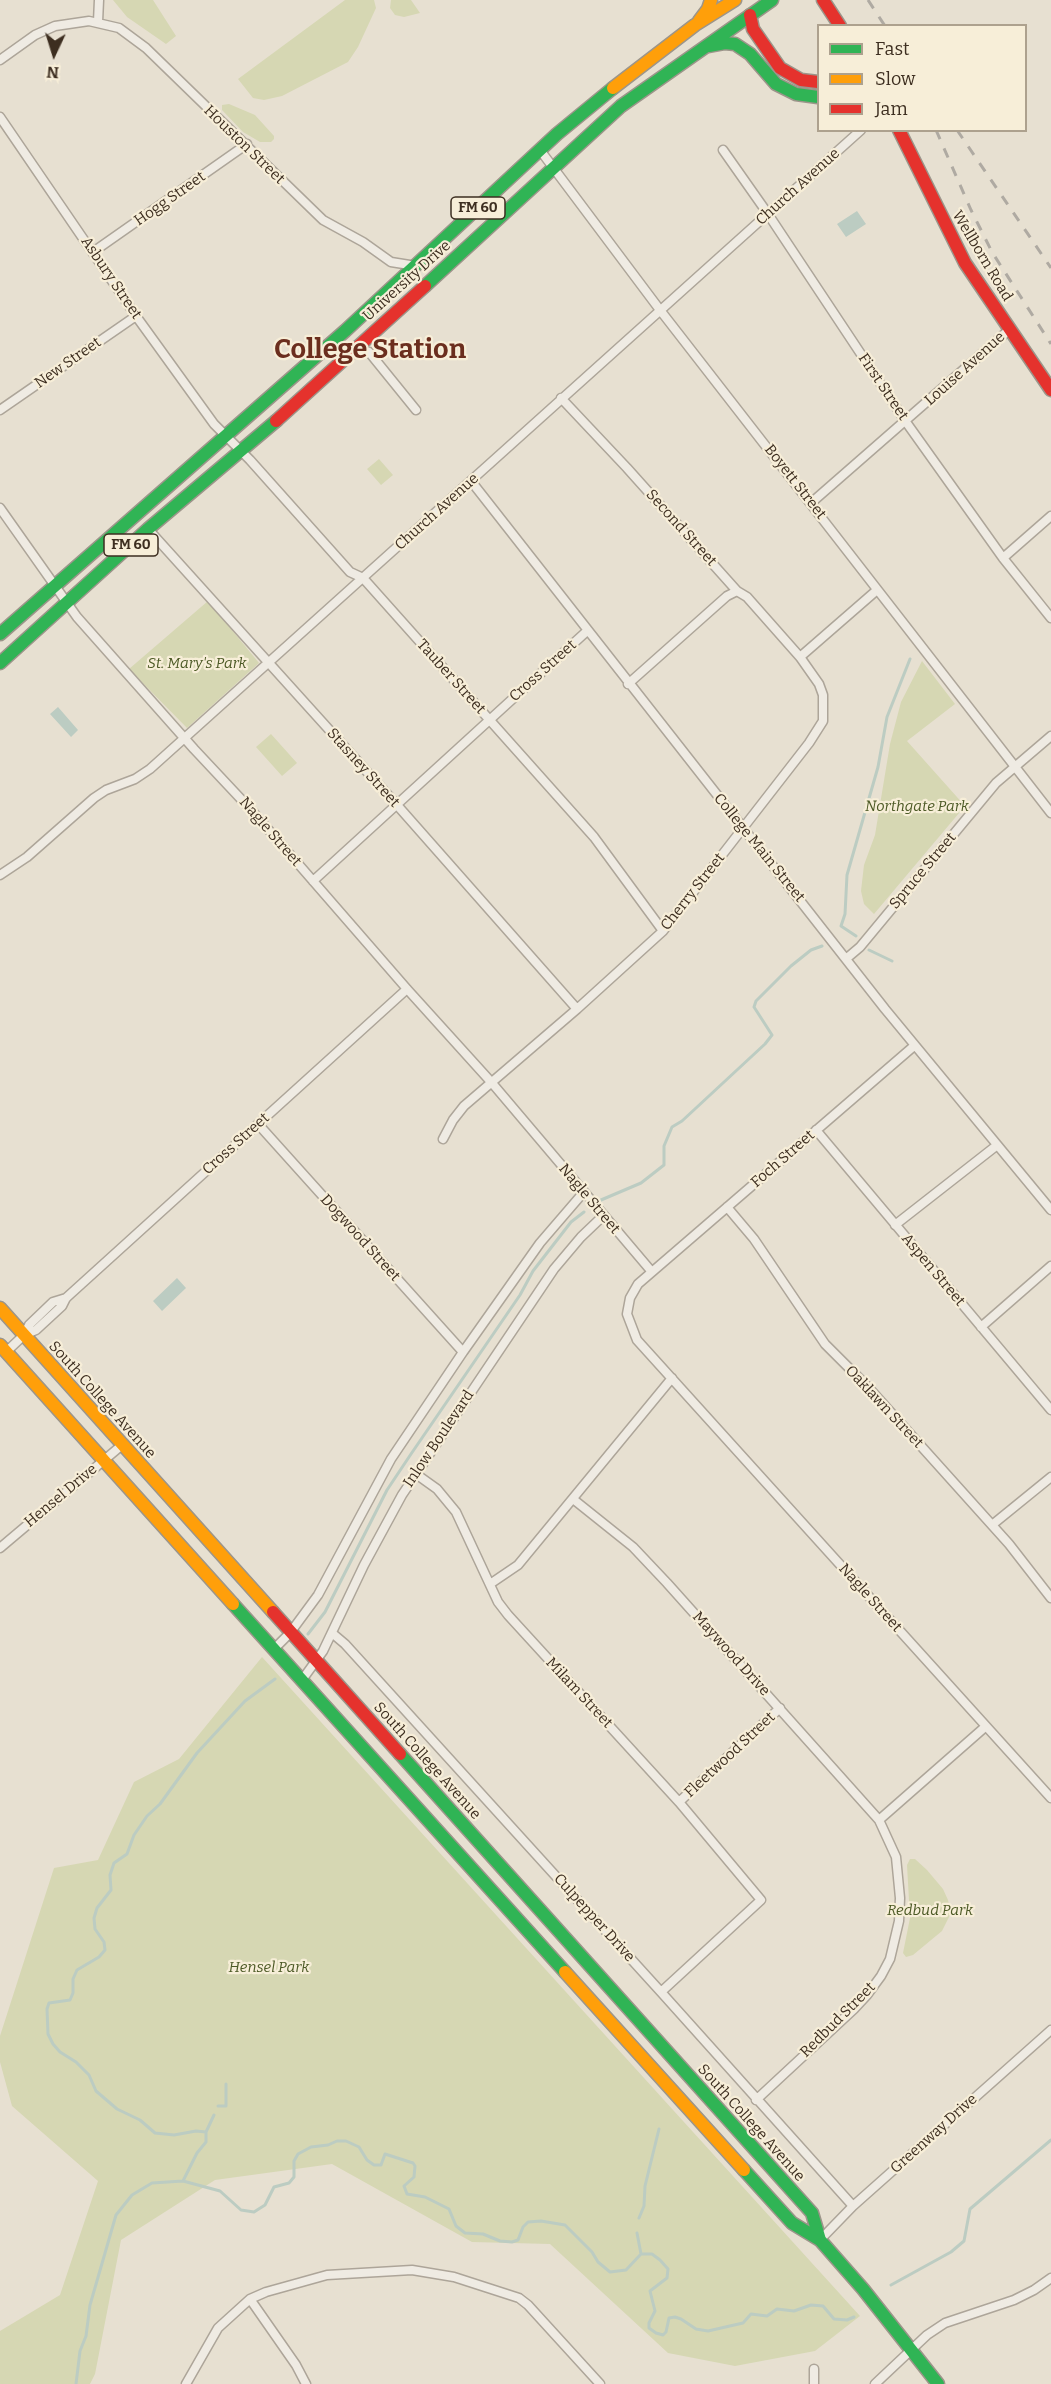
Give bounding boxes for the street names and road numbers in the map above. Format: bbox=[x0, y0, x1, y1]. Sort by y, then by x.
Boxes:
street label: Houston Street bbox=[200, 102, 288, 188]
street label: Church Avenue bbox=[752, 145, 844, 229]
street label: Hogg Street bbox=[131, 168, 209, 230]
road number: FM 60 bbox=[451, 197, 505, 219]
street label: Wellborn Road bbox=[948, 207, 1016, 305]
street label: Asbury Street bbox=[77, 233, 145, 323]
street label: University Drive bbox=[359, 237, 455, 325]
street label: Louise Avenue bbox=[921, 328, 1009, 410]
street label: New Street bbox=[31, 334, 105, 392]
street label: First Street bbox=[854, 350, 912, 424]
street label: Boyett Street bbox=[760, 441, 830, 523]
street label: Church Avenue bbox=[391, 470, 483, 554]
street label: Second Street bbox=[642, 486, 720, 570]
road number: FM 60 bbox=[104, 534, 158, 556]
street label: Tauber Street bbox=[413, 636, 489, 718]
street label: Cross Street bbox=[506, 636, 580, 706]
street label: Stasney Street bbox=[323, 725, 403, 811]
street label: College Main Street bbox=[710, 790, 808, 906]
street label: Nagle Street bbox=[235, 794, 305, 870]
street label: Spruce Street bbox=[886, 829, 960, 913]
street label: Cherry Street bbox=[657, 850, 729, 934]
street label: Cross Street bbox=[199, 1109, 273, 1179]
street label: Foch Street bbox=[747, 1126, 819, 1192]
street label: Nagle Street bbox=[554, 1160, 624, 1238]
street label: Dogwood Street bbox=[316, 1191, 404, 1285]
street label: Aspen Street bbox=[897, 1230, 969, 1310]
street label: South College Avenue bbox=[45, 1338, 159, 1462]
street label: Oaklawn Street bbox=[841, 1362, 927, 1452]
street label: Inlow Boulevard bbox=[400, 1387, 478, 1491]
street label: Hensel Drive bbox=[21, 1460, 101, 1532]
street label: Nagle Street bbox=[835, 1560, 905, 1636]
street label: Maywood Drive bbox=[689, 1608, 773, 1700]
street label: Milam Street bbox=[542, 1654, 616, 1732]
street label: South College Avenue bbox=[370, 1699, 484, 1823]
street label: Fleetwood Street bbox=[681, 1708, 779, 1802]
street label: Culpepper Drive bbox=[550, 1870, 638, 1966]
street label: Redbud Street bbox=[797, 1979, 879, 2061]
street label: South College Avenue bbox=[694, 2061, 808, 2185]
street label: Greenway Drive bbox=[887, 2090, 981, 2178]

